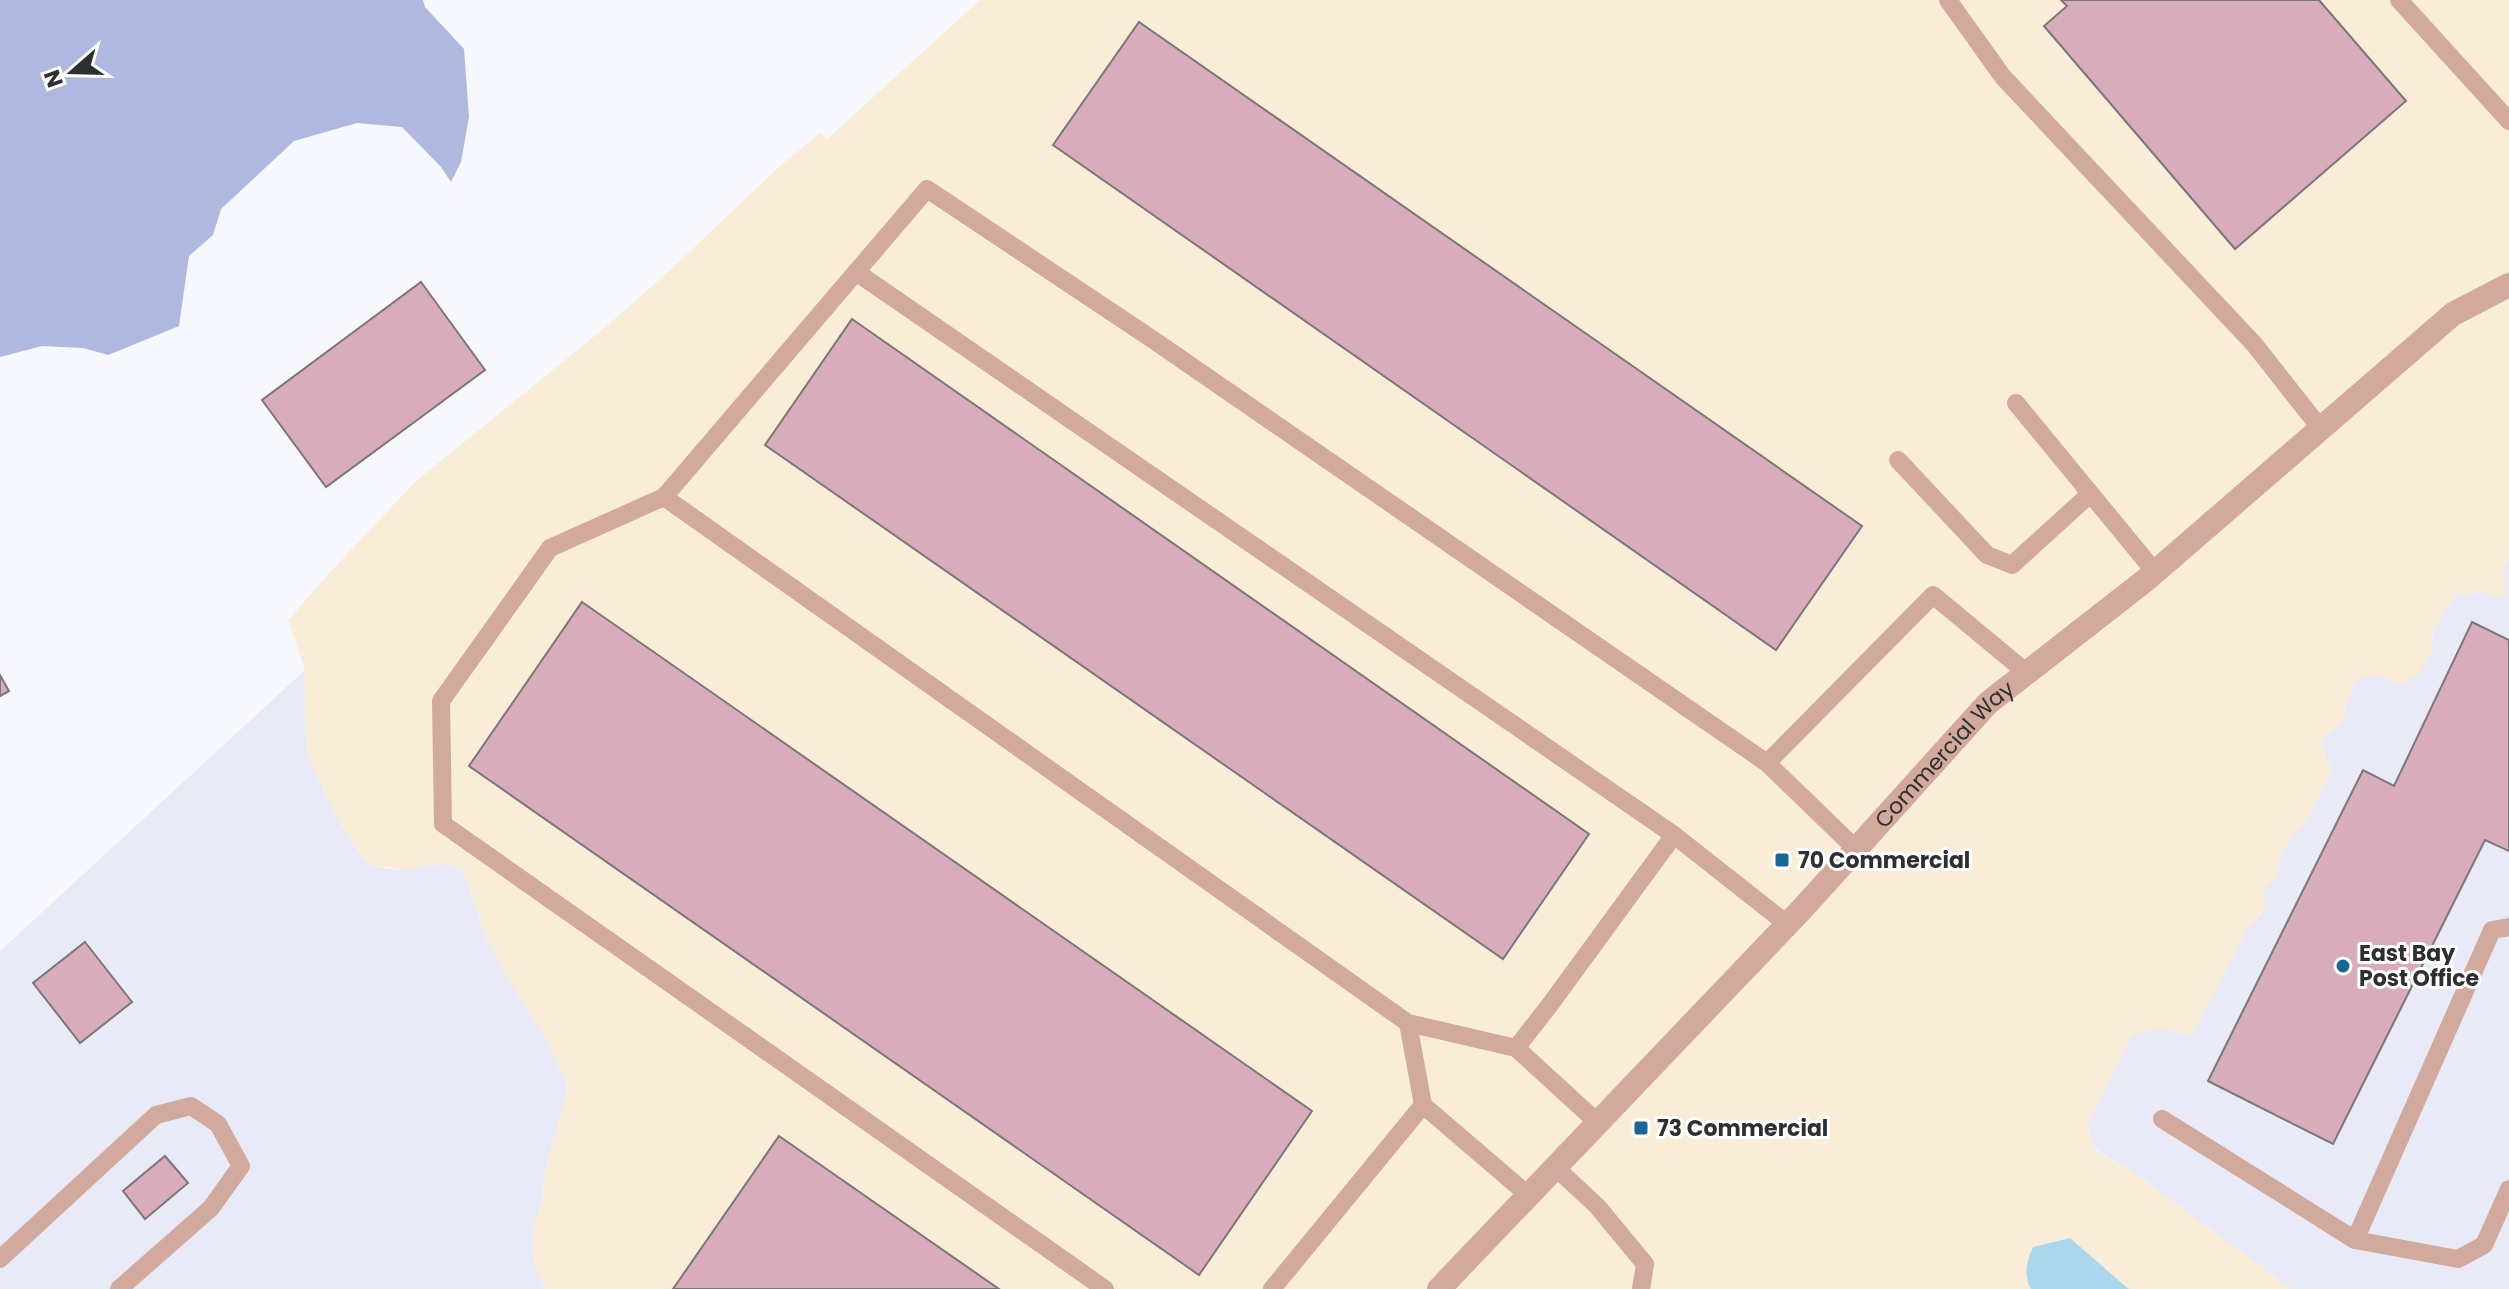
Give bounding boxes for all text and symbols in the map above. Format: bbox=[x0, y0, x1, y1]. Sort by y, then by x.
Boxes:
north arrow bbox=[32, 32, 112, 112]
text: N bbox=[36, 66, 71, 92]
street label: Commercial Way bbox=[1867, 673, 2021, 834]
place label: 70 Commercial bbox=[1798, 845, 1970, 876]
marker: 70 Commercial bbox=[1773, 851, 1791, 869]
place label: East Bay Post Office bbox=[2359, 938, 2479, 994]
marker: East Bay Post Office bbox=[2334, 957, 2352, 975]
place label: 73 Commercial bbox=[1657, 1113, 1828, 1144]
marker: 73 Commercial bbox=[1632, 1119, 1650, 1137]

